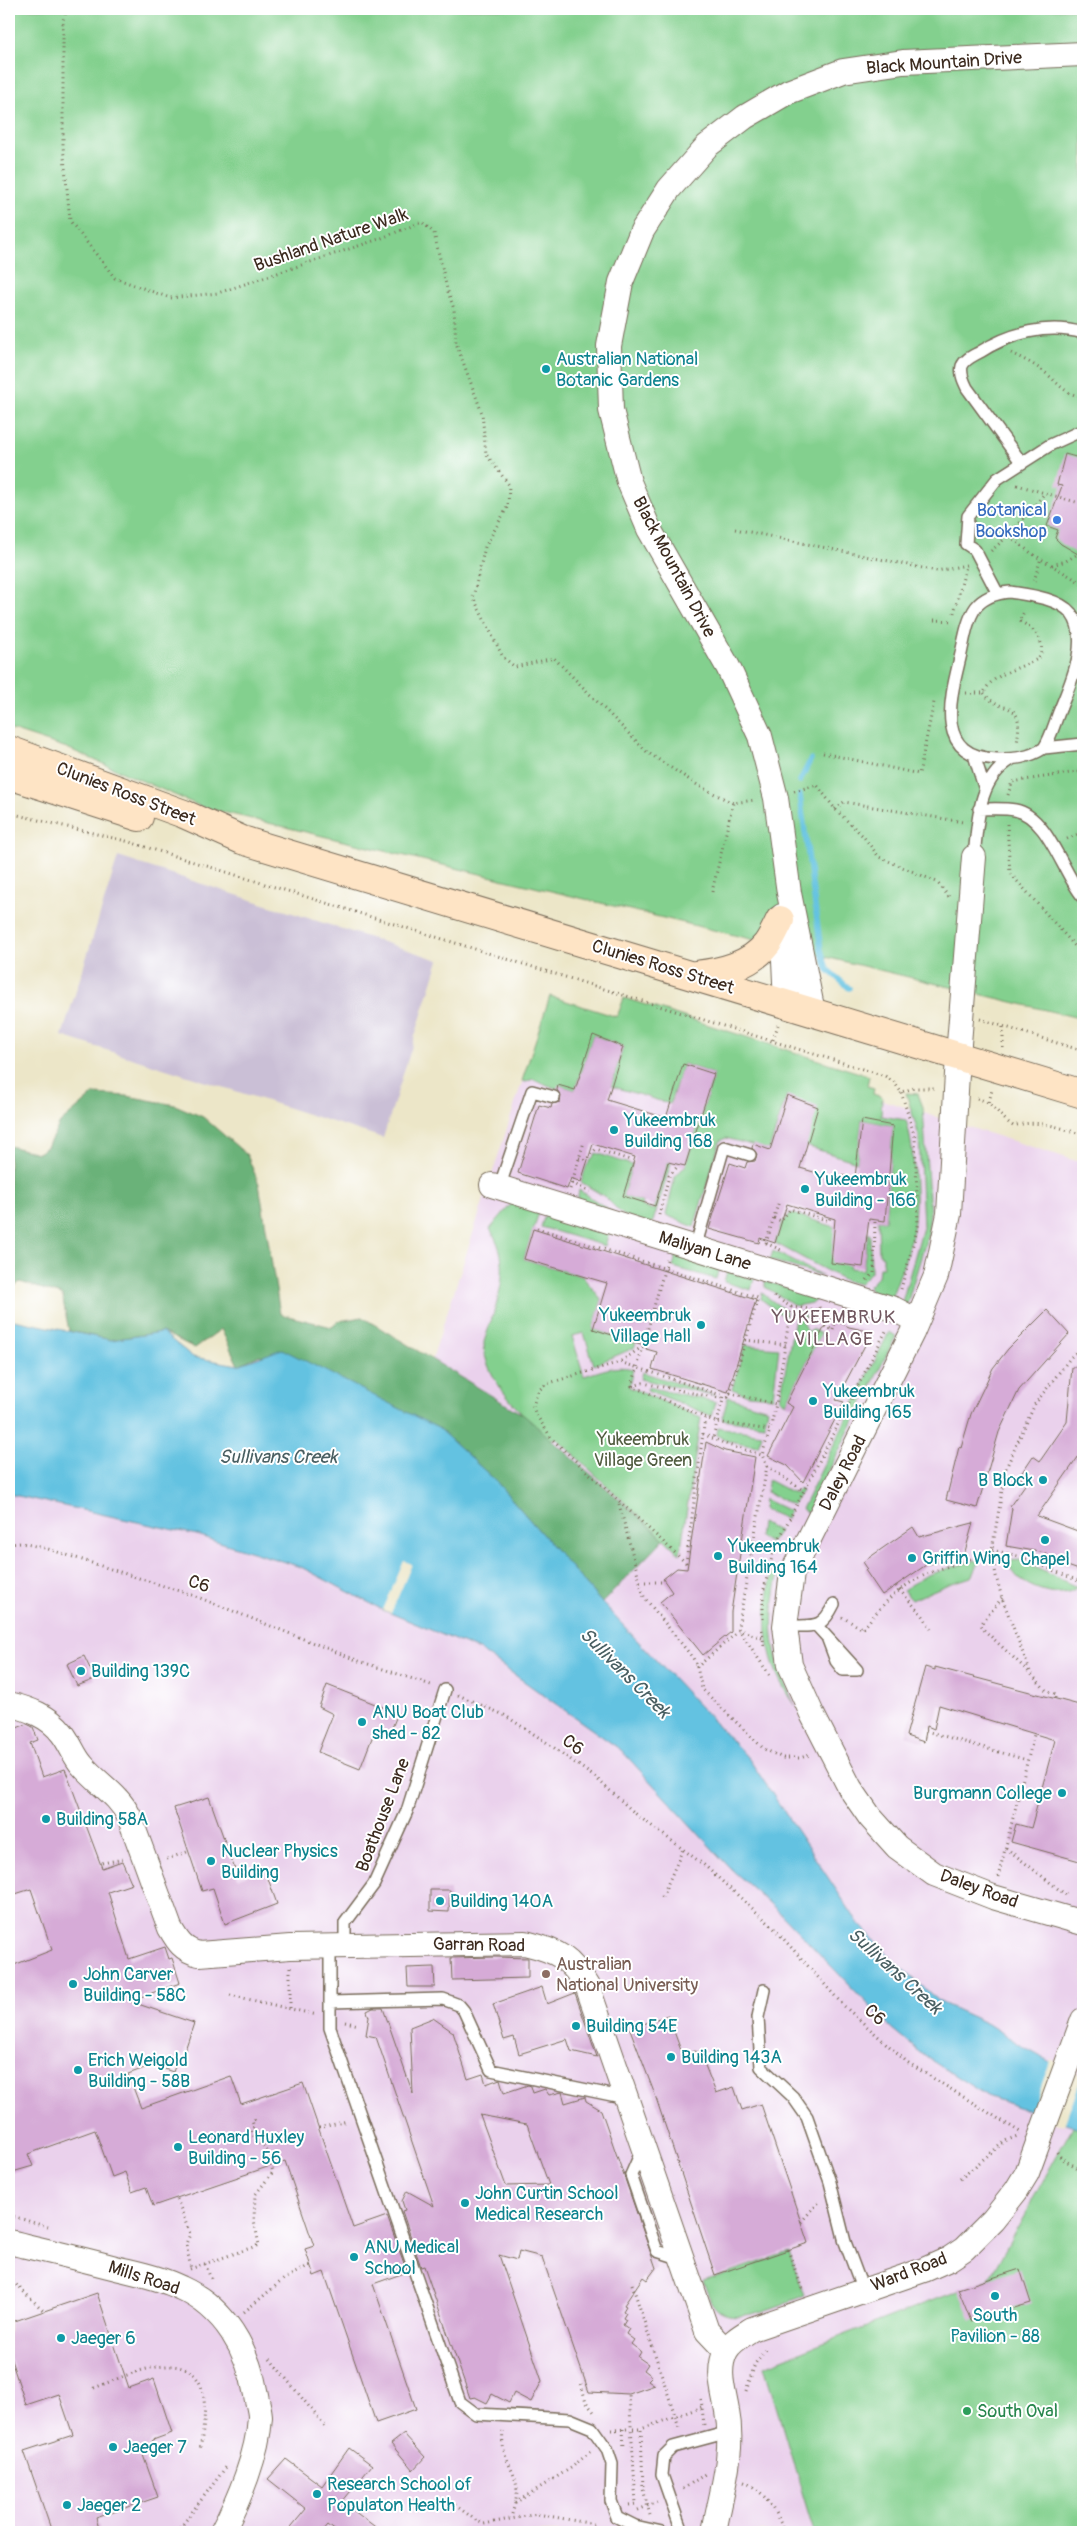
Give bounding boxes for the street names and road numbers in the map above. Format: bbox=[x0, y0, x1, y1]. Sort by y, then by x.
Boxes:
street label: Black Mountain Drive bbox=[865, 46, 1023, 80]
street label: Bushland Nature Walk bbox=[251, 203, 412, 277]
street label: Black Mountain Drive bbox=[627, 493, 721, 641]
street label: Clunies Ross Street bbox=[53, 757, 200, 831]
street label: Clunies Ross Street bbox=[589, 934, 738, 1000]
street label: Maliyan Lane bbox=[656, 1226, 754, 1276]
street label: Daley Road bbox=[814, 1431, 872, 1515]
street label: C6 bbox=[185, 1570, 213, 1598]
street label: C6 bbox=[558, 1729, 588, 1761]
street label: Boathouse Lane bbox=[351, 1755, 415, 1875]
street label: Daley Road bbox=[937, 1864, 1021, 1914]
street label: Garran Road bbox=[433, 1933, 525, 1957]
street label: C6 bbox=[859, 1999, 891, 2031]
street label: Ward Road bbox=[868, 2247, 950, 2297]
street label: Mills Road bbox=[105, 2256, 183, 2300]

